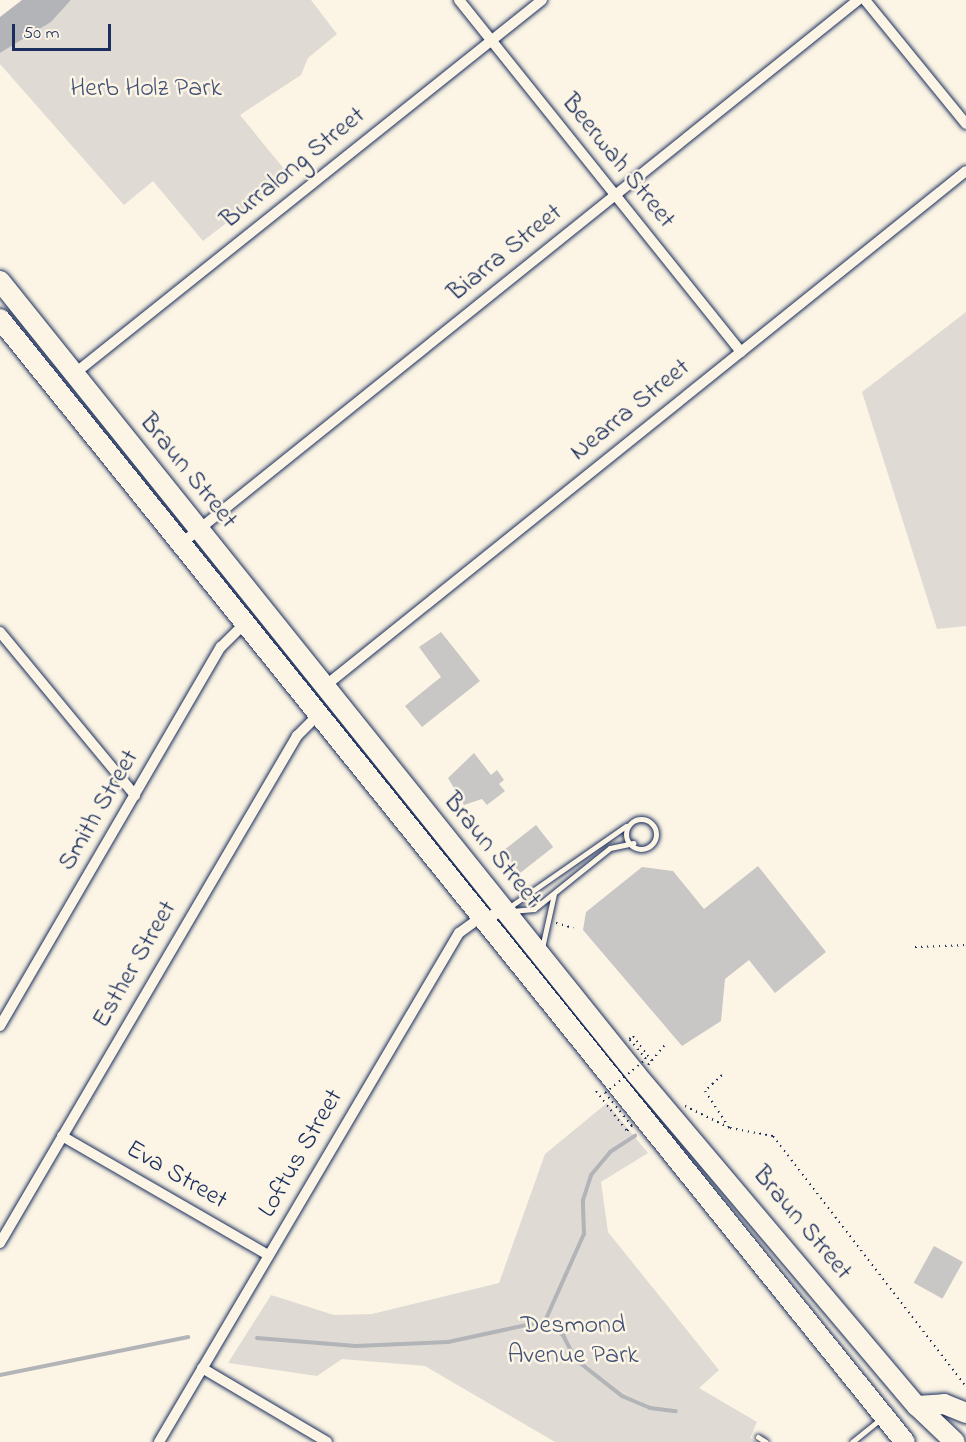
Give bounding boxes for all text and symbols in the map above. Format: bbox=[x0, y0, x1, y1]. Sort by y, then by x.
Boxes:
scale bar bbox=[15, 12, 114, 50]
text: 50 m bbox=[23, 21, 60, 47]
park label: Herb Holz Park bbox=[70, 74, 222, 106]
street label: Beerwah Street bbox=[553, 88, 681, 236]
street label: Burralong Street bbox=[215, 101, 373, 237]
street label: Biarra Street bbox=[442, 198, 570, 310]
street label: Nearra Street bbox=[565, 353, 697, 469]
street label: Braun Street bbox=[131, 408, 243, 536]
street label: Smith Street bbox=[53, 745, 147, 877]
street label: Braun Street bbox=[435, 787, 547, 915]
street label: Esther Street bbox=[87, 896, 185, 1034]
street label: Loftus Street bbox=[253, 1084, 351, 1224]
street label: Eva Street bbox=[120, 1135, 232, 1217]
street label: Braun Street bbox=[744, 1161, 858, 1287]
park label: Desmond Avenue Park bbox=[507, 1311, 639, 1372]

